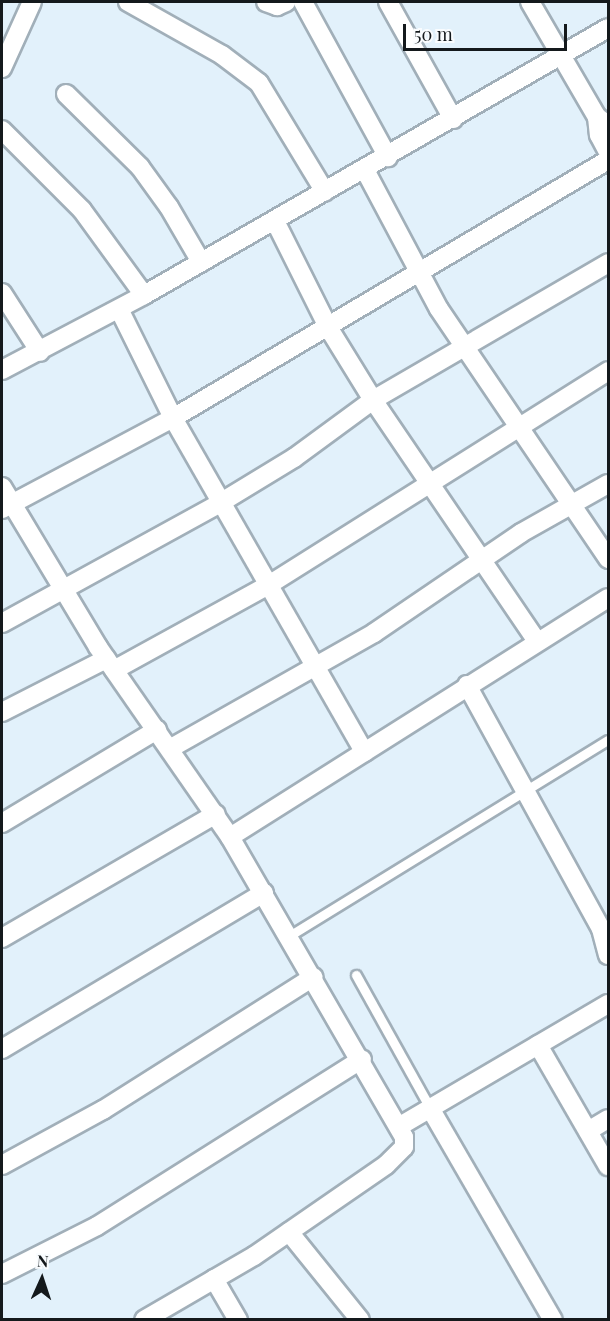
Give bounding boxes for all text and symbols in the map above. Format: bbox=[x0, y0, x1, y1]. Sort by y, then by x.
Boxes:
scale bar bbox=[406, 12, 570, 50]
text: 50 m bbox=[414, 22, 453, 46]
north arrow bbox=[12, 1249, 72, 1309]
text: N bbox=[37, 1250, 49, 1271]

